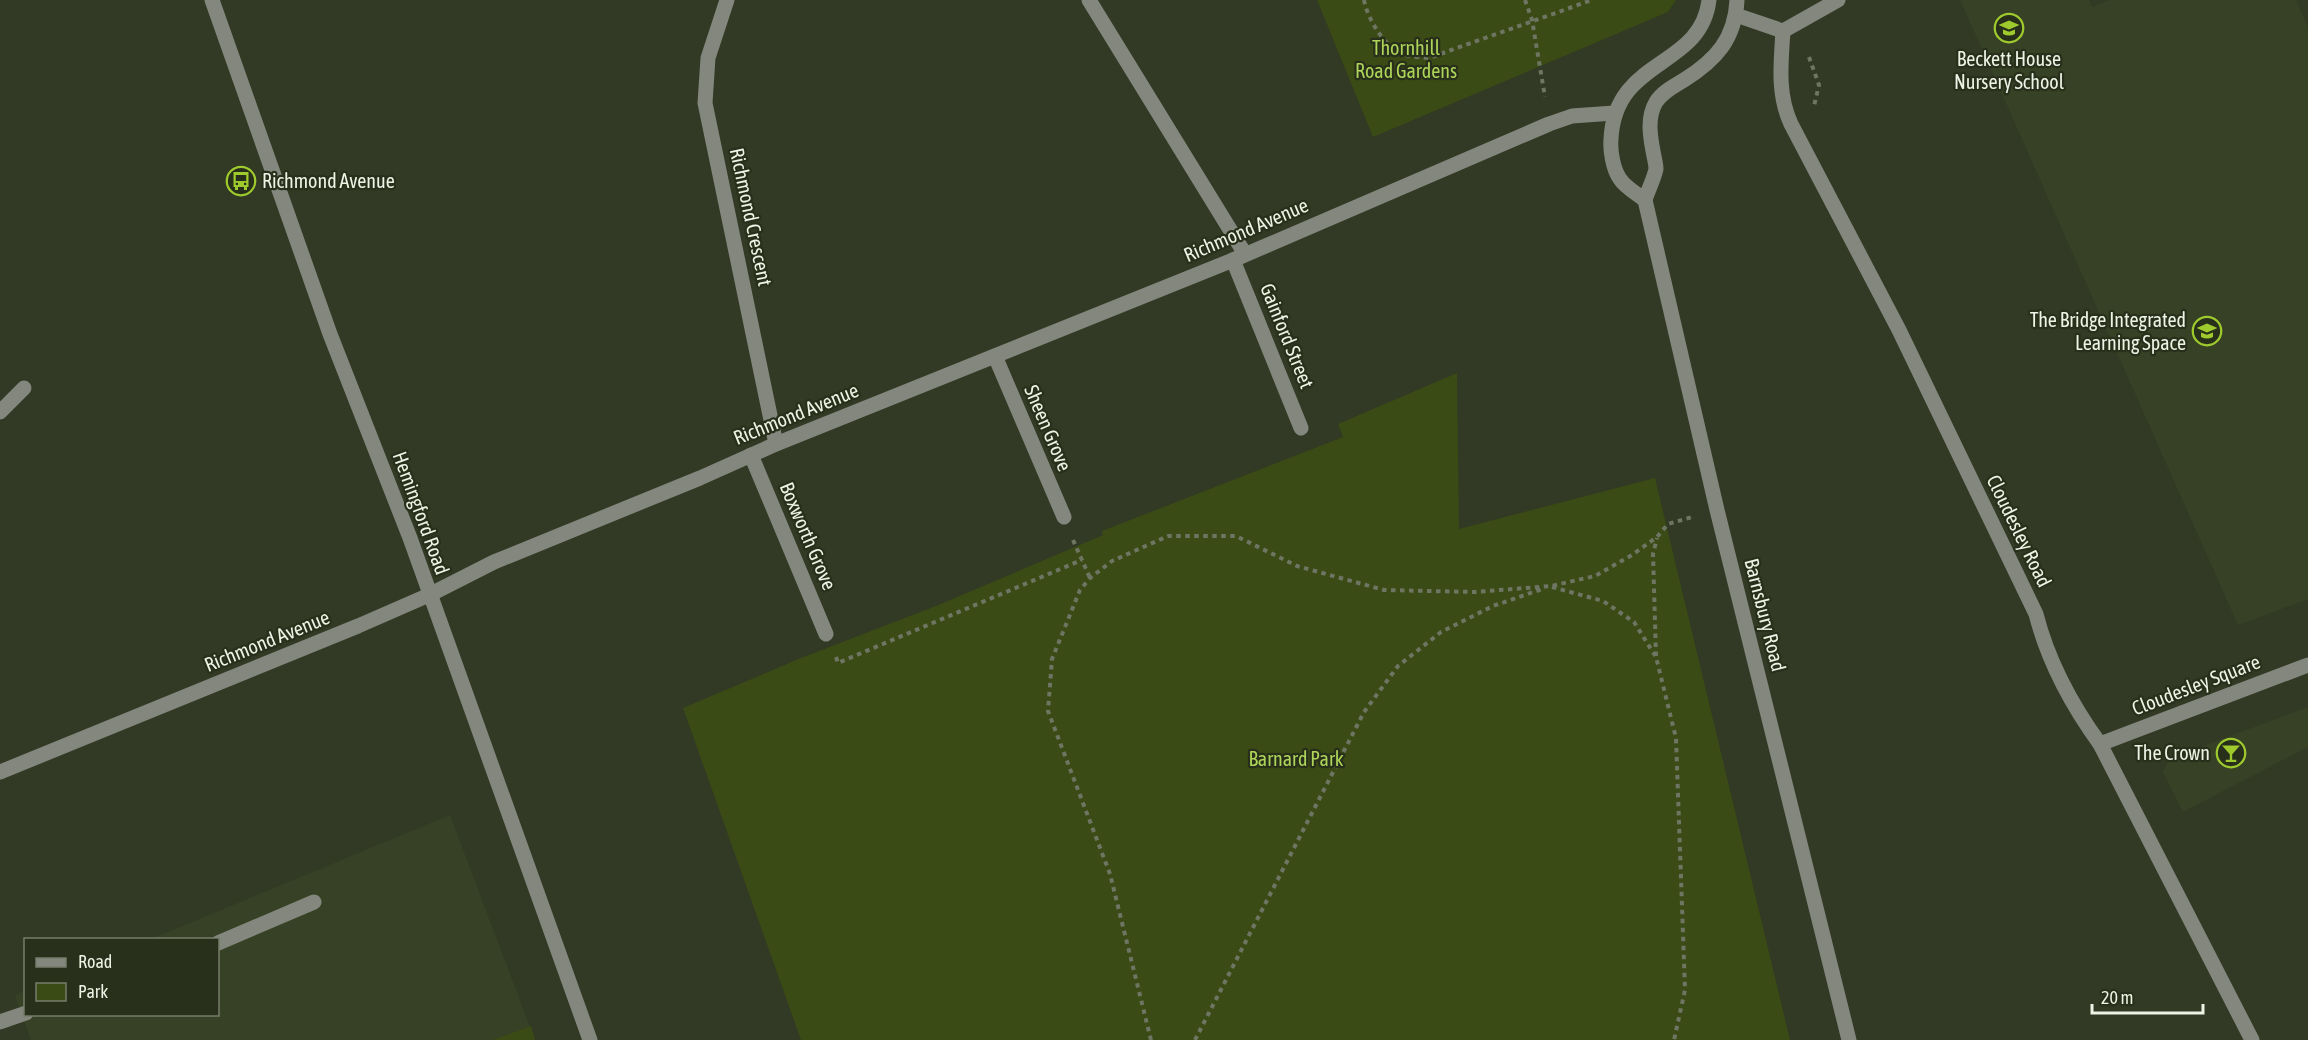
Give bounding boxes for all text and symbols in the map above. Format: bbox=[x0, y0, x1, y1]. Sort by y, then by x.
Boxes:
school or university icon: Beckett House Nursery School bbox=[1993, 12, 2025, 44]
park label: Thornhill Road Gardens bbox=[1355, 36, 1457, 82]
place label: Beckett House Nursery School bbox=[1954, 47, 2065, 93]
street label: Richmond Crescent bbox=[726, 146, 777, 288]
bus stop icon: Richmond Avenue bbox=[225, 165, 257, 197]
place label: Richmond Avenue bbox=[262, 169, 395, 192]
street label: Richmond Avenue bbox=[1180, 193, 1311, 266]
street label: Gainford Street bbox=[1256, 280, 1319, 392]
place label: The Bridge Integrated Learning Space bbox=[2030, 308, 2186, 354]
school or university icon: The Bridge Integrated Learning Space bbox=[2191, 315, 2223, 347]
street label: Richmond Avenue bbox=[730, 378, 862, 449]
street label: Sheen Grove bbox=[1020, 381, 1077, 474]
street label: Hemingford Road bbox=[389, 448, 454, 577]
street label: Cloudesley Road bbox=[1982, 471, 2057, 591]
street label: Boxworth Grove bbox=[775, 479, 841, 593]
street label: Barnsbury Road bbox=[1740, 556, 1791, 674]
street label: Richmond Avenue bbox=[201, 605, 333, 676]
street label: Cloudesley Square bbox=[2128, 650, 2263, 720]
bar icon: The Crown bbox=[2215, 737, 2247, 769]
place label: The Crown bbox=[2134, 741, 2210, 764]
park label: Barnard Park bbox=[1248, 747, 1344, 770]
legend bbox=[24, 938, 219, 1016]
text: Road bbox=[78, 951, 112, 972]
scale bar bbox=[2092, 977, 2203, 1015]
text: Park bbox=[78, 981, 108, 1002]
text: 20 m bbox=[2101, 987, 2133, 1008]

